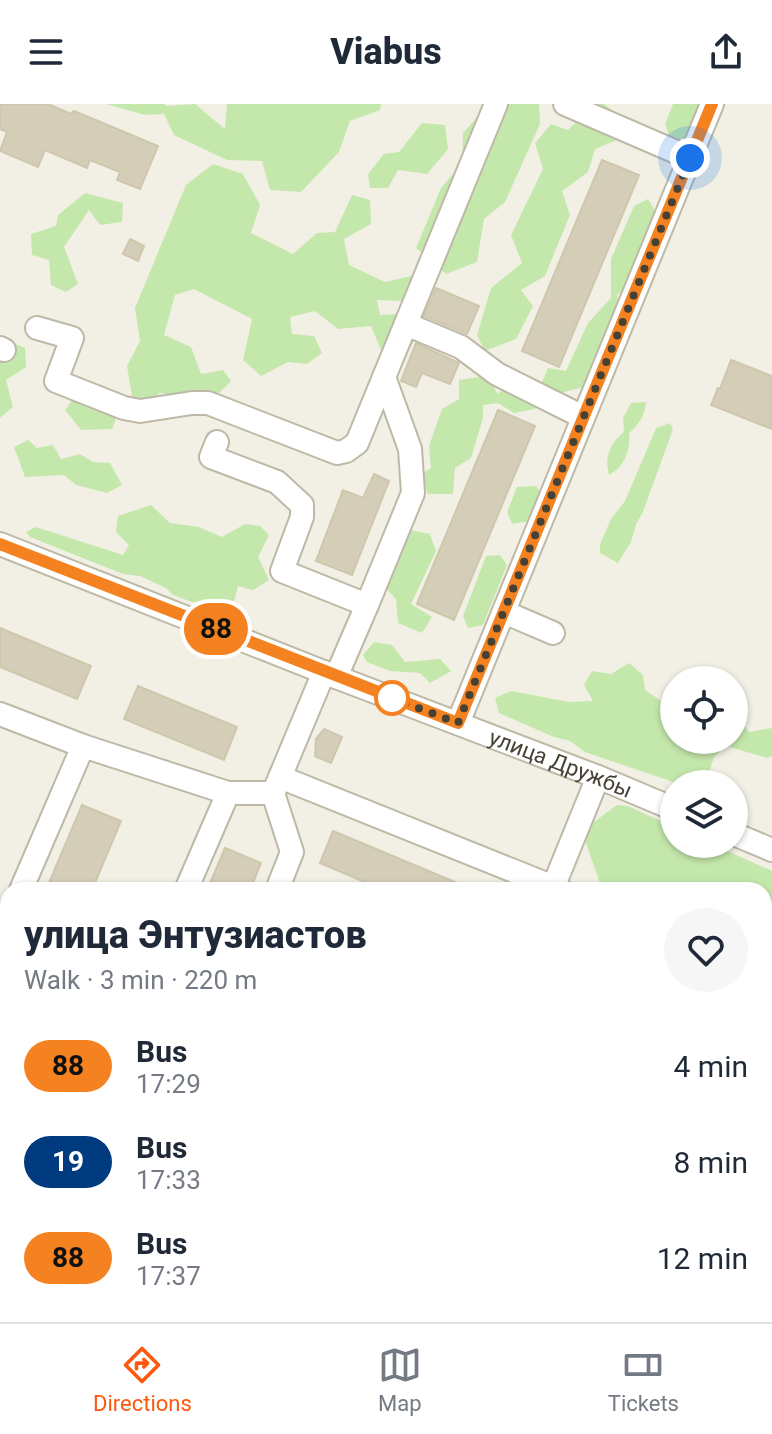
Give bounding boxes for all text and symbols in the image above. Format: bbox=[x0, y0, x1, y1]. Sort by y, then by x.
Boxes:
icon: menu bbox=[24, 30, 68, 74]
icon: share bbox=[704, 30, 748, 74]
text: Viabus bbox=[330, 31, 442, 73]
your location bbox=[670, 138, 710, 178]
line badge: 88 bbox=[180, 603, 252, 655]
text: 88 bbox=[200, 612, 232, 645]
map controls bbox=[660, 666, 748, 858]
button: locate bbox=[660, 666, 748, 754]
unlabelled marker bbox=[375, 681, 409, 715]
street label: улица Дружбы bbox=[486, 725, 636, 803]
button: layers bbox=[660, 770, 748, 858]
button: heart bbox=[664, 908, 748, 992]
text: улица Энтузиастов bbox=[24, 913, 367, 957]
text: Walk · 3 min · 220 m bbox=[24, 965, 257, 995]
text: Bus bbox=[136, 1034, 187, 1069]
text: 88 bbox=[52, 1049, 84, 1082]
text: 4 min bbox=[674, 1049, 748, 1084]
text: 17:29 bbox=[136, 1069, 201, 1099]
text: Bus bbox=[136, 1130, 187, 1165]
text: 19 bbox=[52, 1145, 84, 1178]
text: 8 min bbox=[674, 1145, 748, 1180]
text: 17:33 bbox=[136, 1165, 201, 1195]
text: Bus bbox=[136, 1226, 187, 1261]
text: 88 bbox=[52, 1241, 84, 1274]
text: 12 min bbox=[657, 1241, 748, 1276]
text: 17:37 bbox=[136, 1261, 201, 1291]
tab: Directions bbox=[93, 1343, 192, 1416]
tab: Map bbox=[378, 1343, 422, 1416]
tab: Tickets bbox=[608, 1343, 679, 1416]

